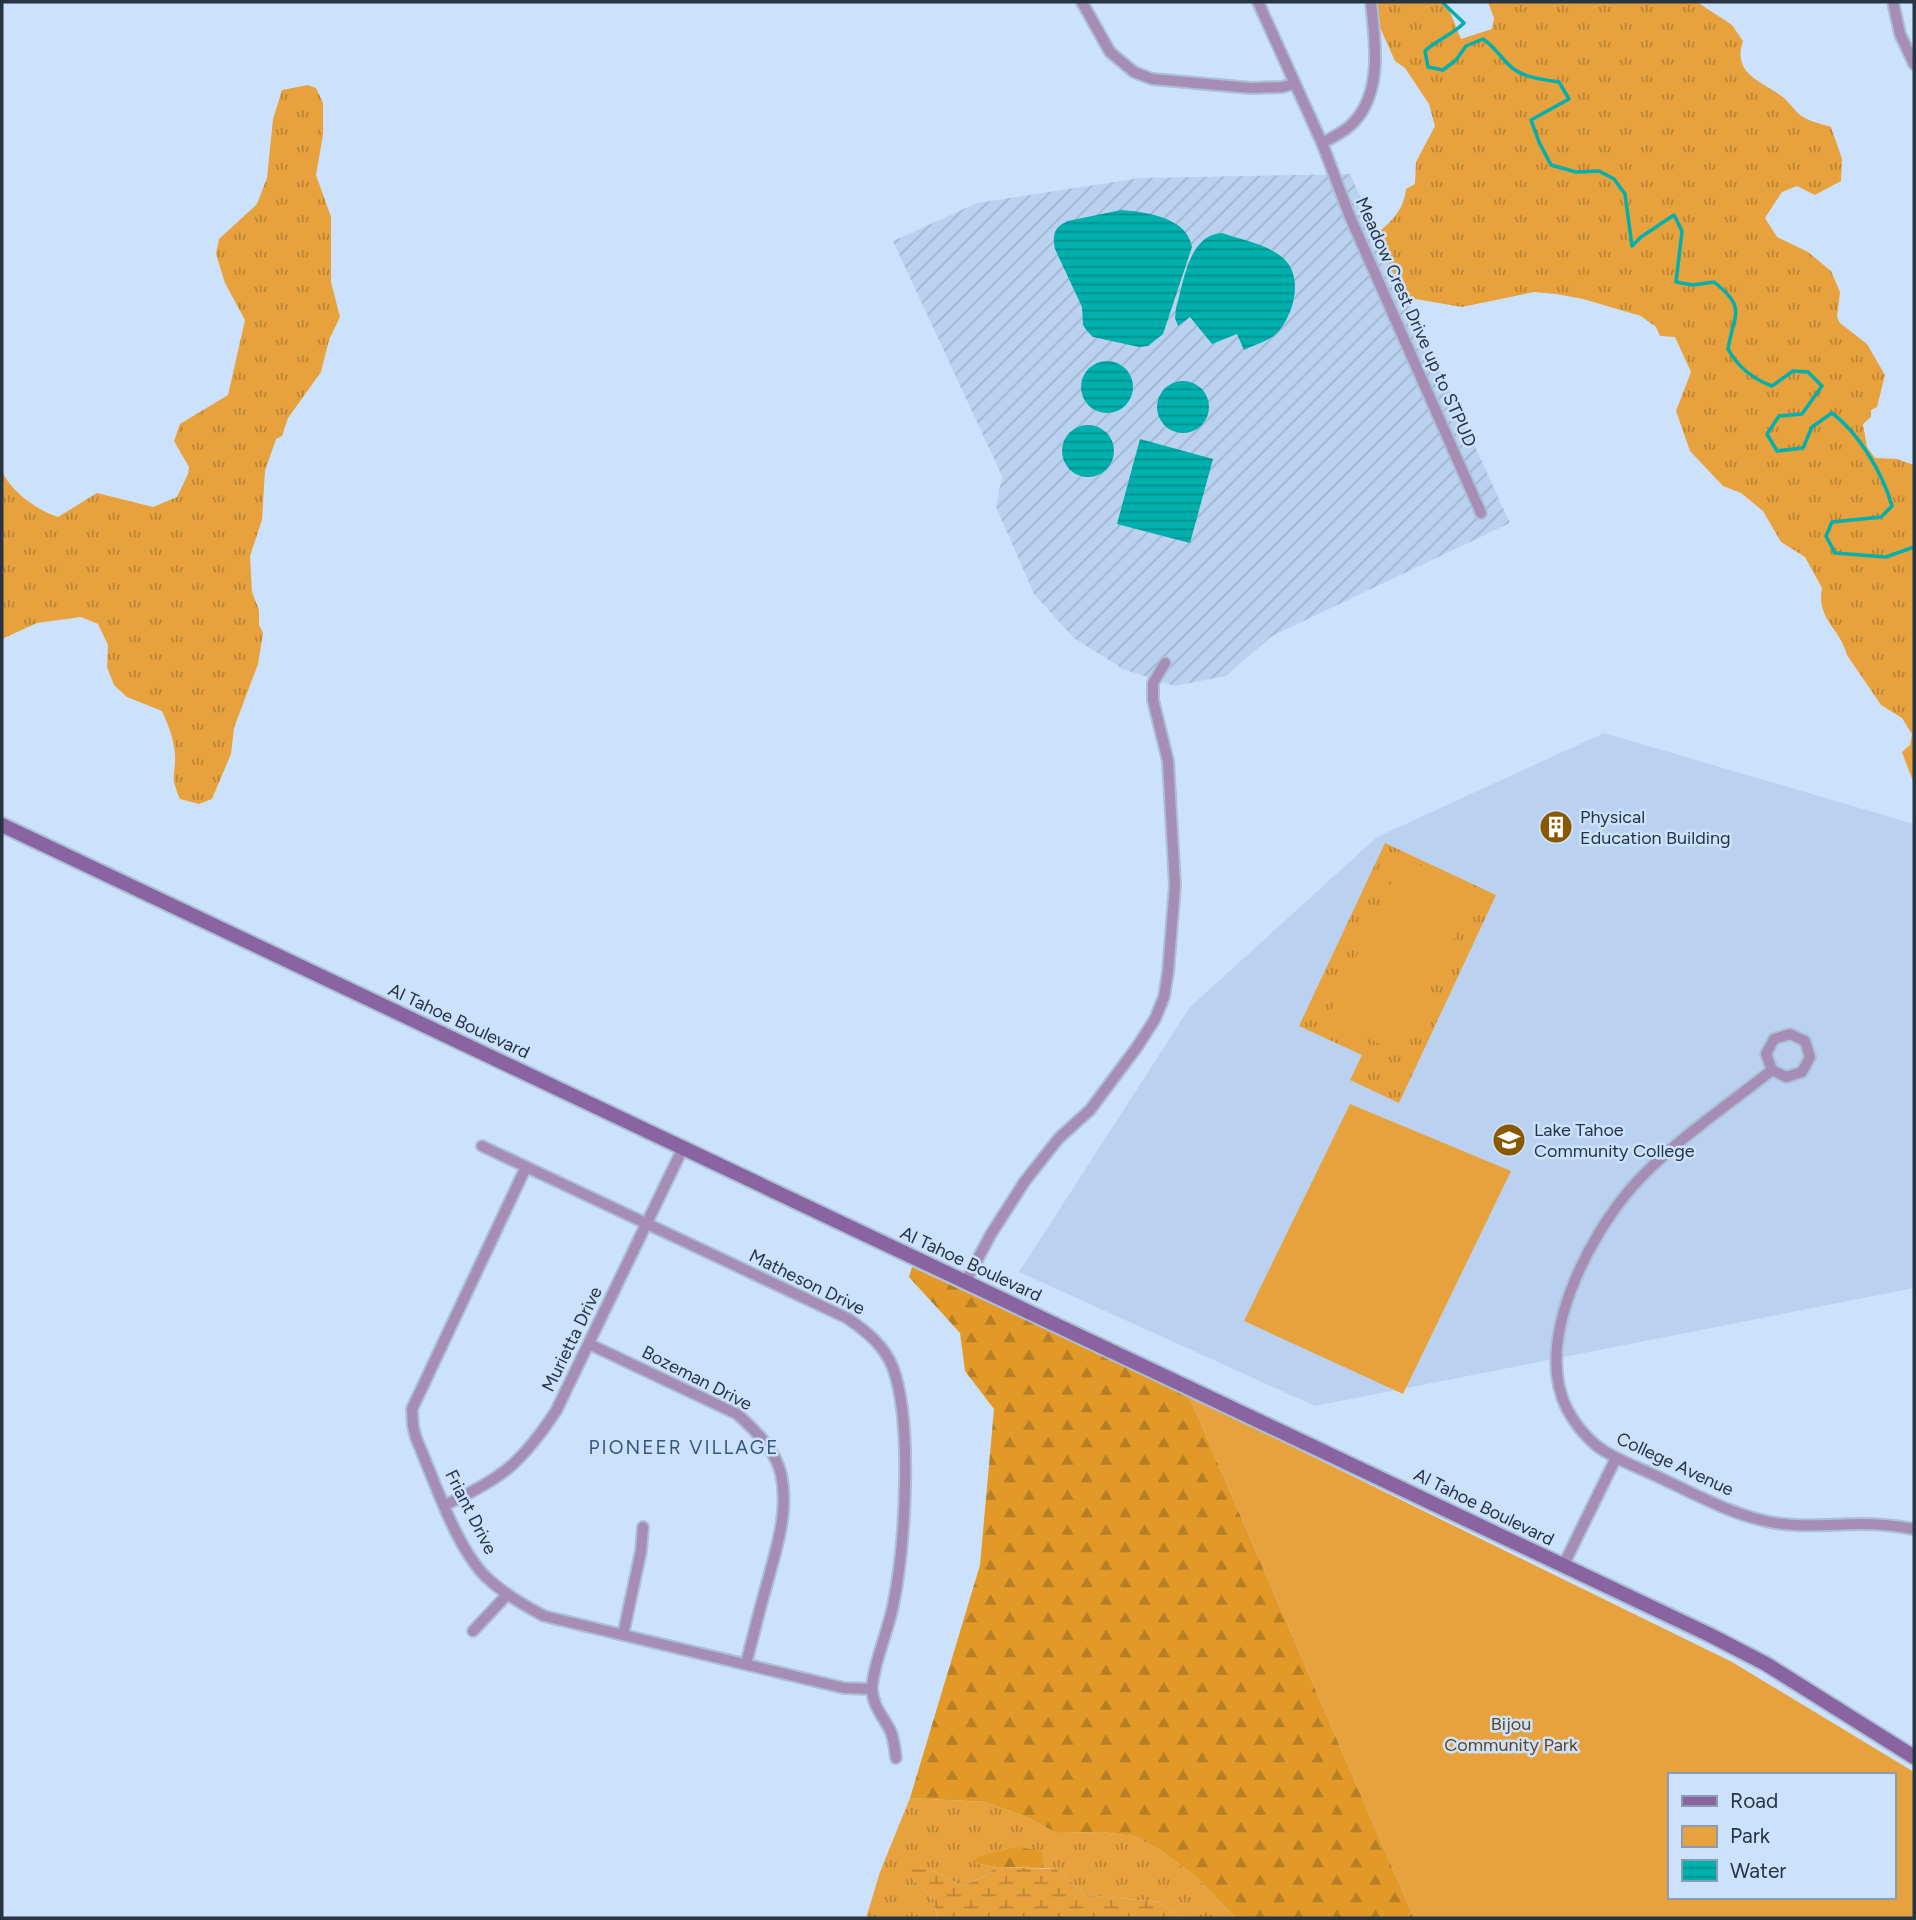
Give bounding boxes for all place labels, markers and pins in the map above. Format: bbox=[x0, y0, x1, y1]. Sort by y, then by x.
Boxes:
place label: Physical Education Building bbox=[1580, 806, 1731, 849]
building icon: Physical Education Building bbox=[1537, 808, 1575, 846]
place label: Lake Tahoe Community College bbox=[1534, 1119, 1695, 1162]
school or university icon: Lake Tahoe Community College bbox=[1490, 1121, 1528, 1159]

